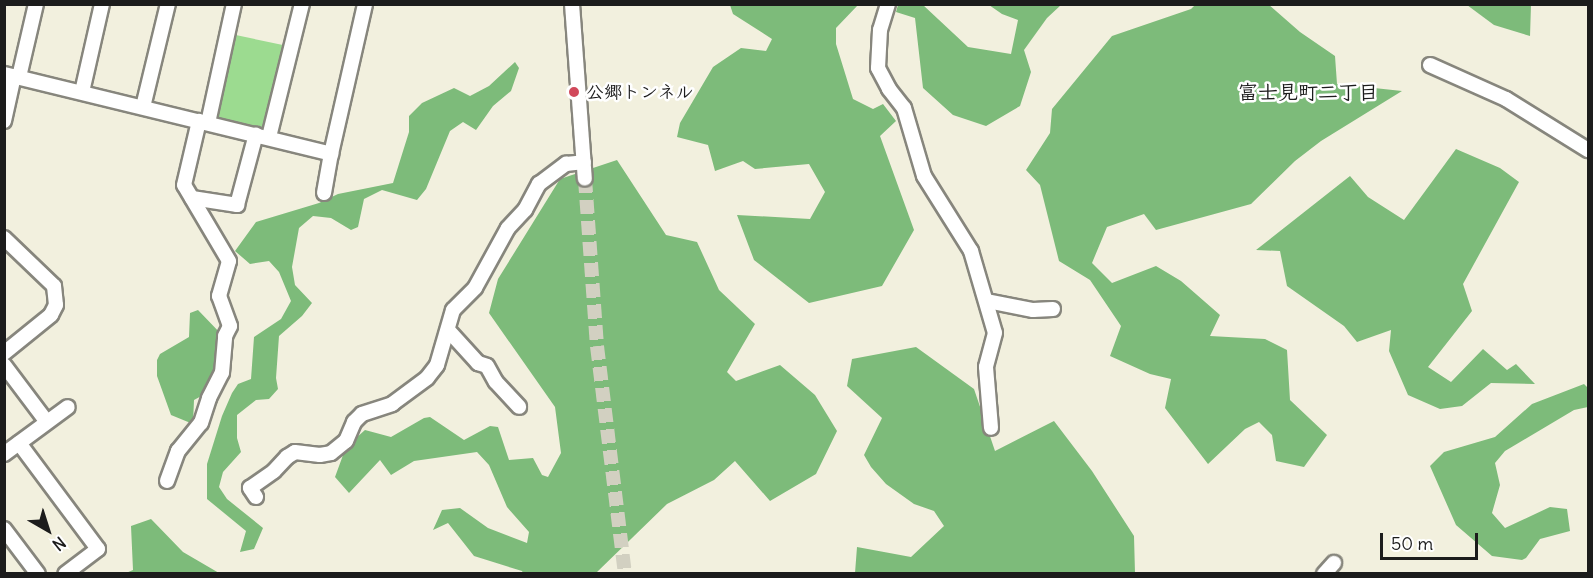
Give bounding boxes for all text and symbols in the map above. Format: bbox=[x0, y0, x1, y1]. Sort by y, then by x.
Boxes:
district label: 富士見町二丁目 bbox=[1238, 79, 1378, 103]
place label: 公郷トンネル bbox=[586, 81, 694, 103]
marker: 公郷トンネル bbox=[567, 85, 581, 99]
north arrow bbox=[18, 500, 78, 560]
scale bar bbox=[1383, 521, 1480, 559]
text: 50 m bbox=[1391, 532, 1433, 555]
text: N bbox=[49, 533, 70, 555]

